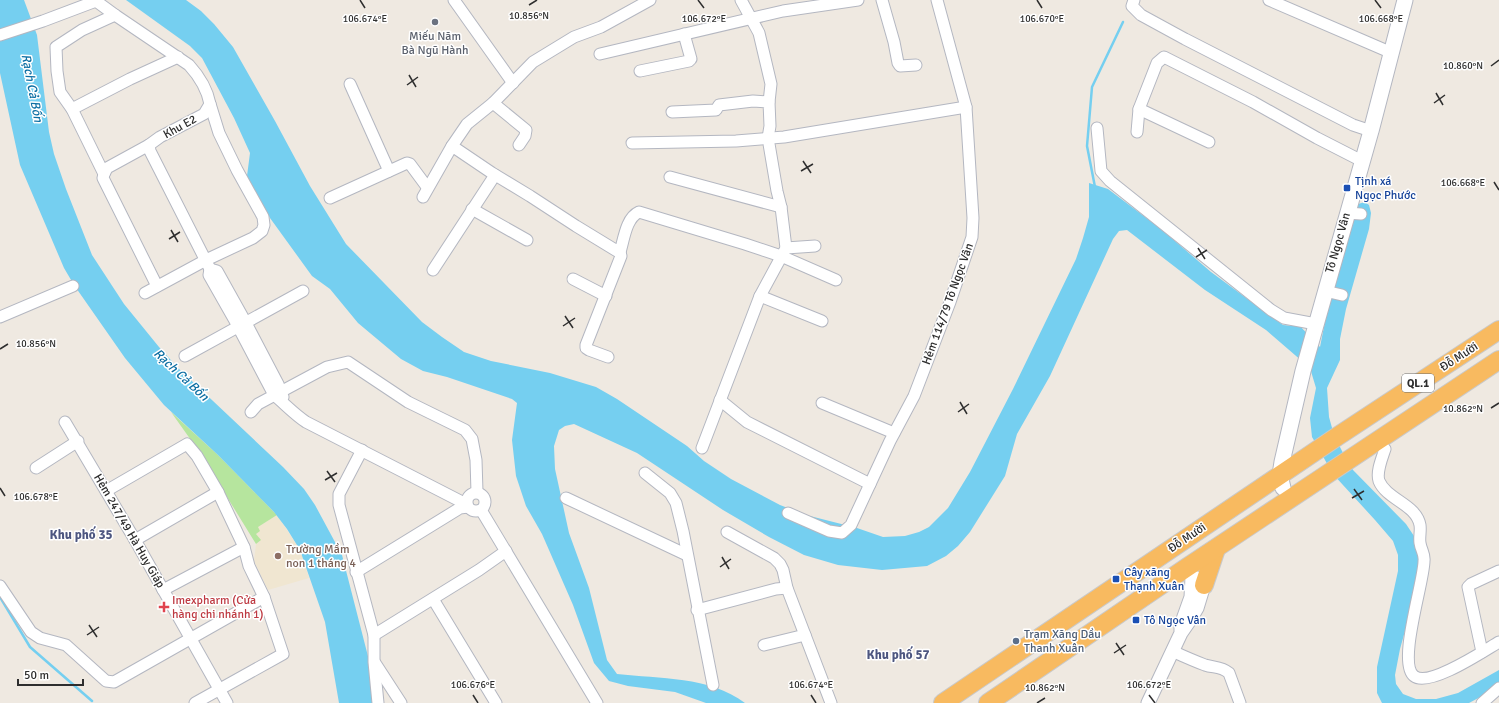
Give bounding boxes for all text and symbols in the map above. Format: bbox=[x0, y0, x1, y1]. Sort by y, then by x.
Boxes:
text: 10.856°N bbox=[509, 10, 549, 22]
text: 106.674°E bbox=[343, 13, 388, 25]
text: 106.672°E bbox=[682, 13, 727, 25]
text: 106.670°E bbox=[1020, 13, 1065, 25]
text: 106.668°E bbox=[1359, 13, 1404, 25]
marker: Miếu Năm Bà Ngũ Hành bbox=[430, 17, 440, 27]
place label: Miếu Năm Bà Ngũ Hành bbox=[402, 29, 468, 58]
water label: Rạch Cả Bốn bbox=[18, 52, 47, 124]
text: 10.860°N bbox=[1443, 60, 1483, 72]
street label: Khu E2 bbox=[161, 112, 199, 142]
place label: Tịnh xá Ngọc Phước bbox=[1355, 174, 1416, 203]
text: 106.668°E bbox=[1441, 177, 1486, 189]
marker: Tịnh xá Ngọc Phước bbox=[1342, 183, 1352, 193]
street label: Tô Ngọc Vân bbox=[1322, 211, 1354, 275]
street label: Hẻm 114/79 Tô Ngọc Vân bbox=[919, 241, 977, 367]
text: 10.856°N bbox=[16, 338, 56, 350]
street label: Đỗ Mười bbox=[1437, 339, 1481, 375]
water label: Rạch Cả Bốn bbox=[150, 346, 212, 405]
road number: QL.1 bbox=[1402, 374, 1434, 392]
text: 10.862°N bbox=[1443, 403, 1483, 415]
street label: Hẻm 247/49 Hà Huy Giáp bbox=[90, 471, 168, 591]
text: 106.678°E bbox=[14, 491, 59, 503]
street label: Đỗ Mười bbox=[1165, 520, 1209, 556]
district label: Khu phố 35 bbox=[50, 526, 112, 543]
place label: Trường Mầm non 1 tháng 4 bbox=[286, 542, 356, 571]
marker: Trường Mầm non 1 tháng 4 bbox=[273, 551, 283, 561]
place label: Cây xăng Thạnh Xuân bbox=[1124, 565, 1184, 594]
marker: Cây xăng Thạnh Xuân bbox=[1111, 574, 1121, 584]
place label: Imexpharm (Cửa hàng chi nhánh 1) bbox=[172, 593, 264, 622]
marker: Imexpharm (Cửa hàng chi nhánh 1) bbox=[159, 602, 169, 612]
place label: Tô Ngọc Vân bbox=[1144, 613, 1206, 628]
marker: Tô Ngọc Vân bbox=[1131, 615, 1141, 625]
place label: Trạm Xăng Dầu Thanh Xuân bbox=[1024, 627, 1101, 656]
marker: Trạm Xăng Dầu Thanh Xuân bbox=[1011, 636, 1021, 646]
district label: Khu phố 57 bbox=[867, 646, 929, 663]
scale bar bbox=[18, 661, 83, 687]
text: 50 m bbox=[24, 668, 49, 683]
text: 106.676°E bbox=[451, 679, 496, 691]
text: 106.674°E bbox=[789, 679, 834, 691]
text: 106.672°E bbox=[1127, 679, 1172, 691]
text: 10.862°N bbox=[1025, 682, 1065, 694]

